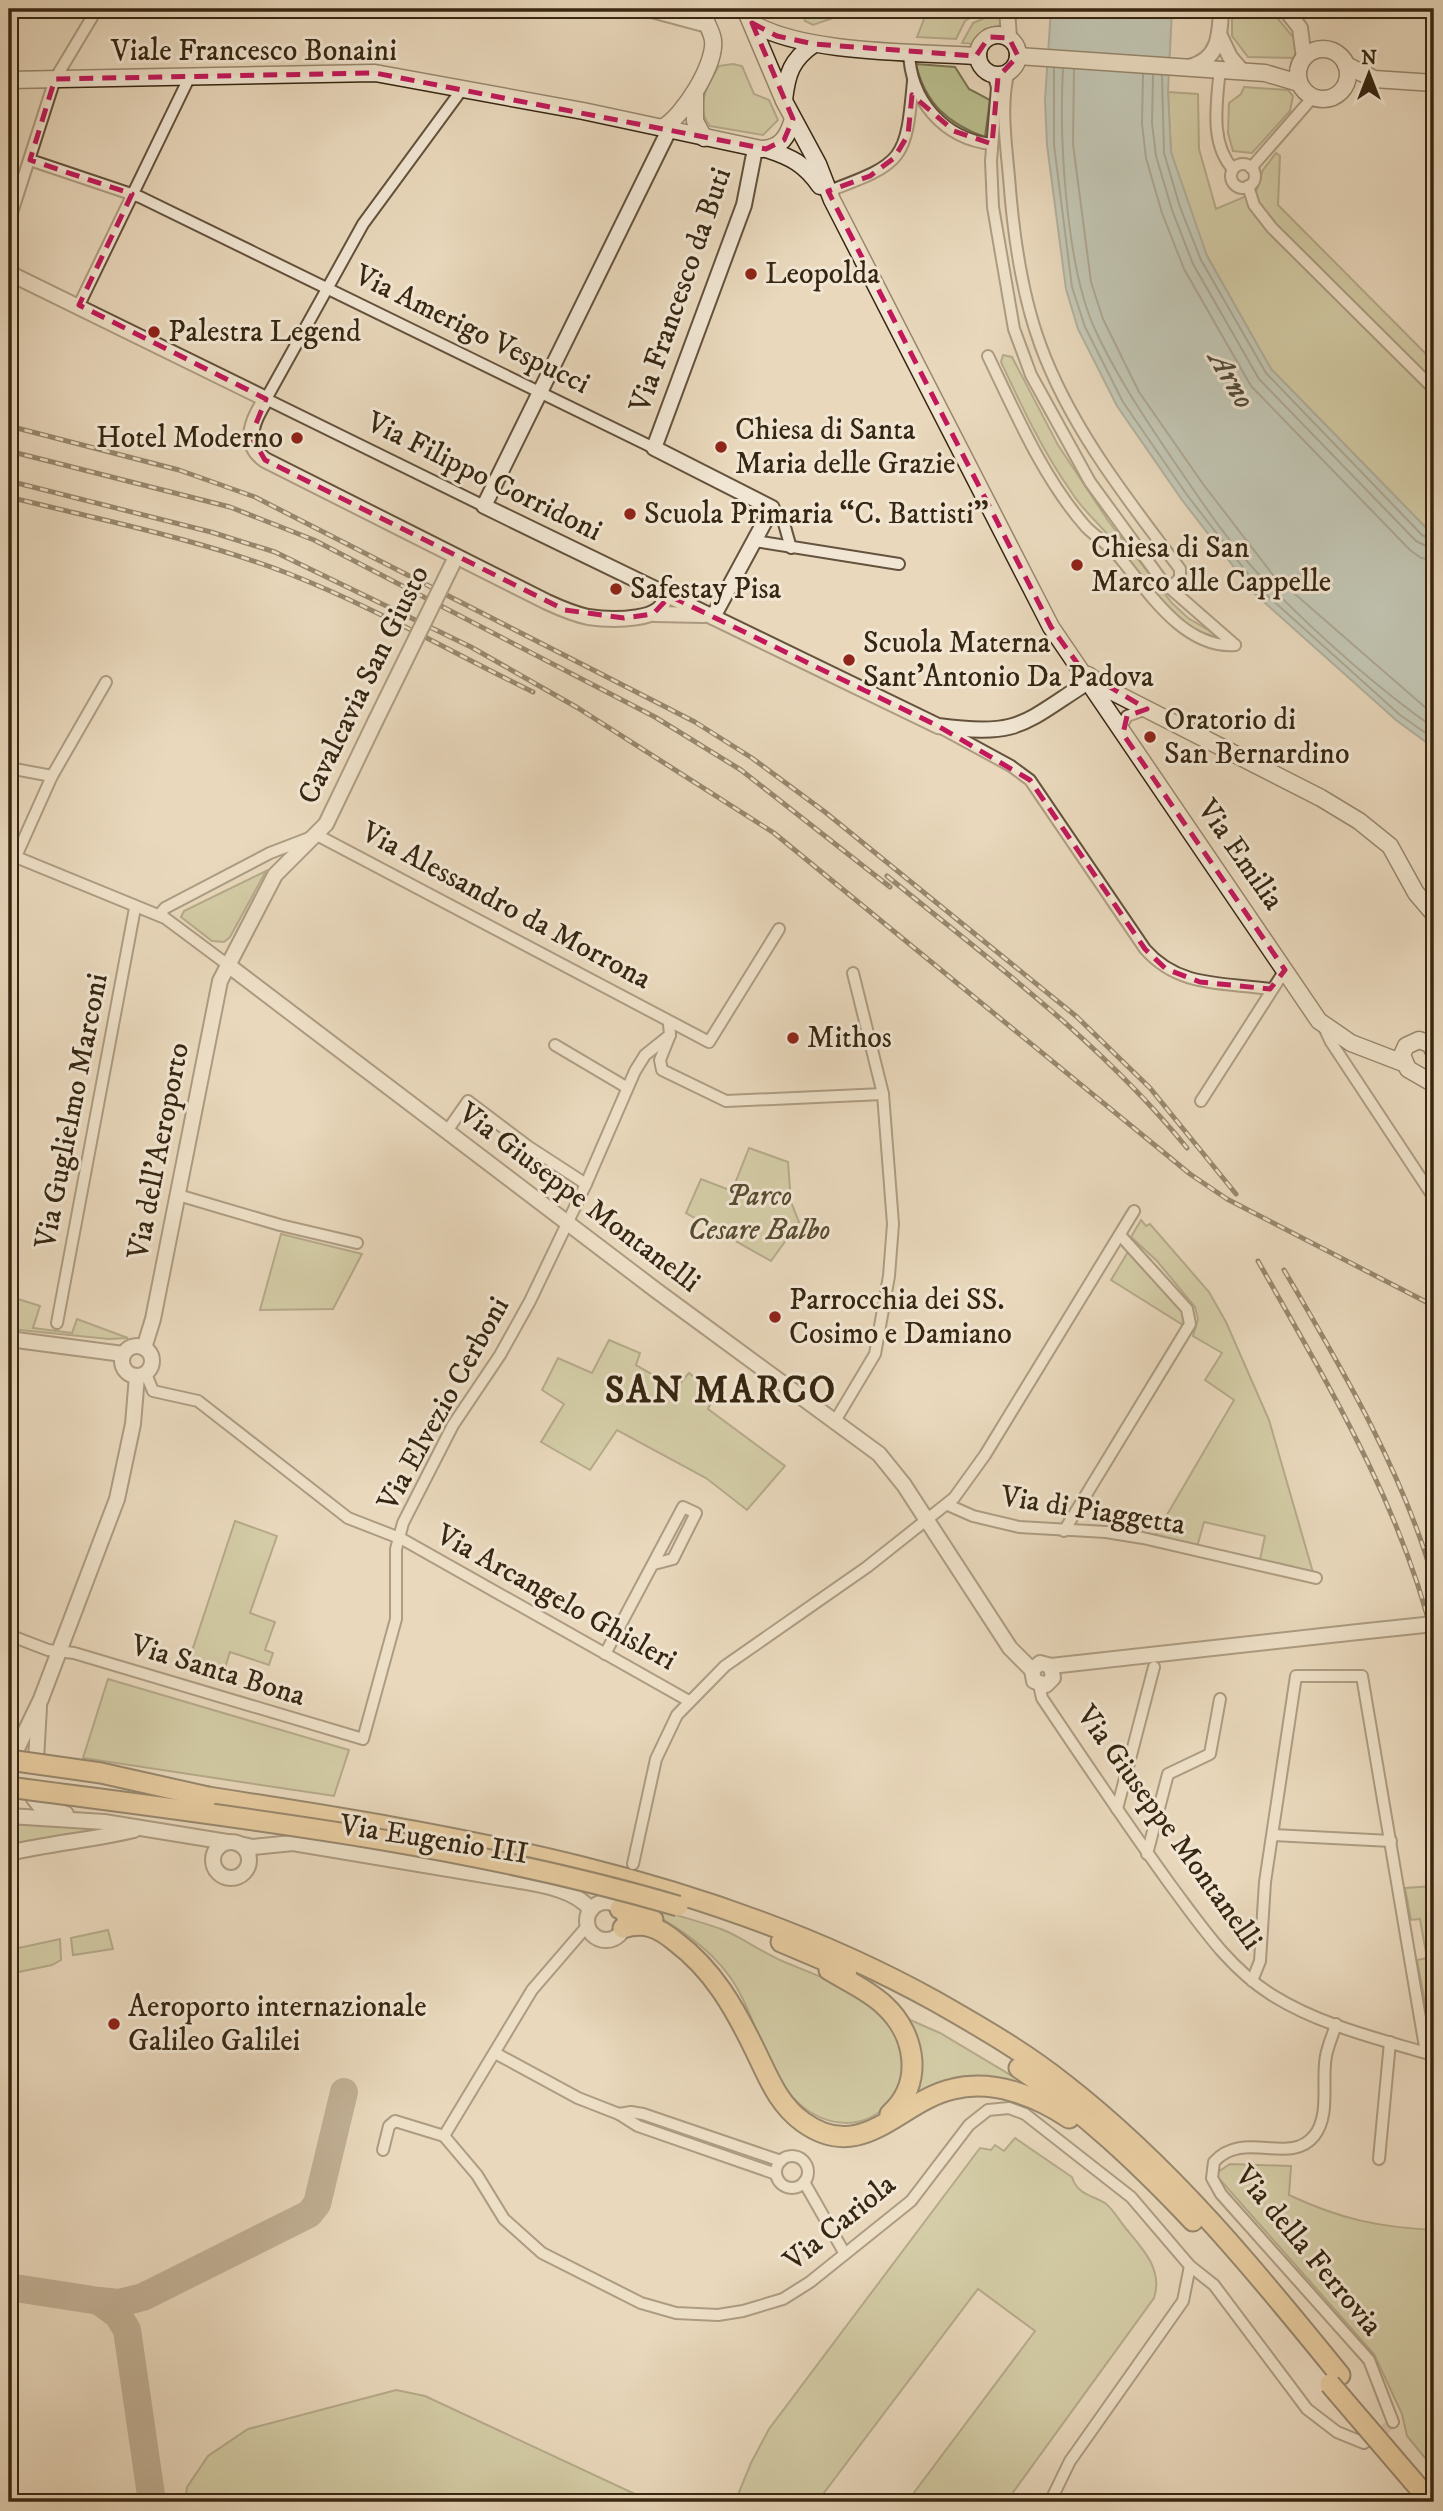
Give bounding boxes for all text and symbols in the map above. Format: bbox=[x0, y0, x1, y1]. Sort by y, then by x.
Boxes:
street label: Viale Francesco Bonaini bbox=[110, 33, 397, 70]
north arrow bbox=[1334, 38, 1404, 108]
text: N bbox=[1361, 47, 1377, 70]
street label: Via Francesco da Buti bbox=[621, 163, 740, 418]
place label: Leopolda bbox=[765, 256, 880, 293]
street label: Via Amerigo Vespucci bbox=[347, 257, 596, 403]
marker: Leopolda bbox=[743, 266, 759, 282]
place label: Palestra Legend bbox=[168, 314, 361, 351]
marker: Palestra Legend bbox=[146, 324, 162, 340]
water label: Arno bbox=[1197, 341, 1264, 416]
street label: Via Filippo Corridoni bbox=[359, 404, 608, 550]
place label: Chiesa di Santa Maria delle Grazie bbox=[735, 412, 955, 483]
place label: Hotel Moderno bbox=[96, 420, 283, 457]
marker: Hotel Moderno bbox=[289, 430, 305, 446]
marker: Chiesa di Santa Maria delle Grazie bbox=[713, 439, 729, 455]
place label: Scuola Primaria “C. Battisti” bbox=[644, 496, 989, 533]
marker: Scuola Primaria “C. Battisti” bbox=[622, 506, 638, 522]
place label: Chiesa di San Marco alle Cappelle bbox=[1091, 530, 1331, 601]
marker: Chiesa di San Marco alle Cappelle bbox=[1069, 557, 1085, 573]
street label: Cavalcavia San Giusto bbox=[290, 560, 438, 810]
place label: Safestay Pisa bbox=[630, 571, 781, 608]
marker: Safestay Pisa bbox=[608, 581, 624, 597]
place label: Scuola Materna Sant'Antonio Da Padova bbox=[863, 625, 1154, 696]
marker: Scuola Materna Sant'Antonio Da Padova bbox=[841, 652, 857, 668]
place label: Oratorio di San Bernardino bbox=[1164, 702, 1350, 773]
marker: Oratorio di San Bernardino bbox=[1142, 729, 1158, 745]
street label: Via Emilia bbox=[1188, 792, 1292, 918]
street label: Via Alessandro da Morrona bbox=[354, 813, 657, 998]
street label: Via Guglielmo Marconi bbox=[27, 970, 117, 1253]
place label: Mithos bbox=[807, 1020, 892, 1057]
marker: Mithos bbox=[785, 1030, 801, 1046]
street label: Via dell'Aeroporto bbox=[120, 1040, 198, 1263]
street label: Via Giuseppe Montanelli bbox=[450, 1094, 707, 1301]
park label: Parco Cesare Balbo bbox=[687, 1178, 831, 1249]
place label: Parrocchia dei SS. Cosimo e Damiano bbox=[789, 1282, 1012, 1353]
street label: Via Elvezio Cerboni bbox=[369, 1291, 518, 1518]
marker: Parrocchia dei SS. Cosimo e Damiano bbox=[767, 1309, 783, 1325]
district label: SAN MARCO bbox=[605, 1368, 837, 1415]
street label: Via di Piaggetta bbox=[997, 1478, 1188, 1544]
street label: Via Arcangelo Ghisleri bbox=[429, 1516, 683, 1679]
street label: Via Santa Bona bbox=[125, 1627, 310, 1715]
street label: Via Giuseppe Montanelli bbox=[1067, 1698, 1270, 1958]
street label: Via Eugenio III bbox=[336, 1807, 531, 1873]
place label: Aeroporto internazionale Galileo Galilei bbox=[128, 1989, 427, 2060]
marker: Aeroporto internazionale Galileo Galilei bbox=[106, 2016, 122, 2032]
street label: Via della Ferrovia bbox=[1225, 2158, 1390, 2344]
street label: Via Cariola bbox=[776, 2166, 904, 2280]

